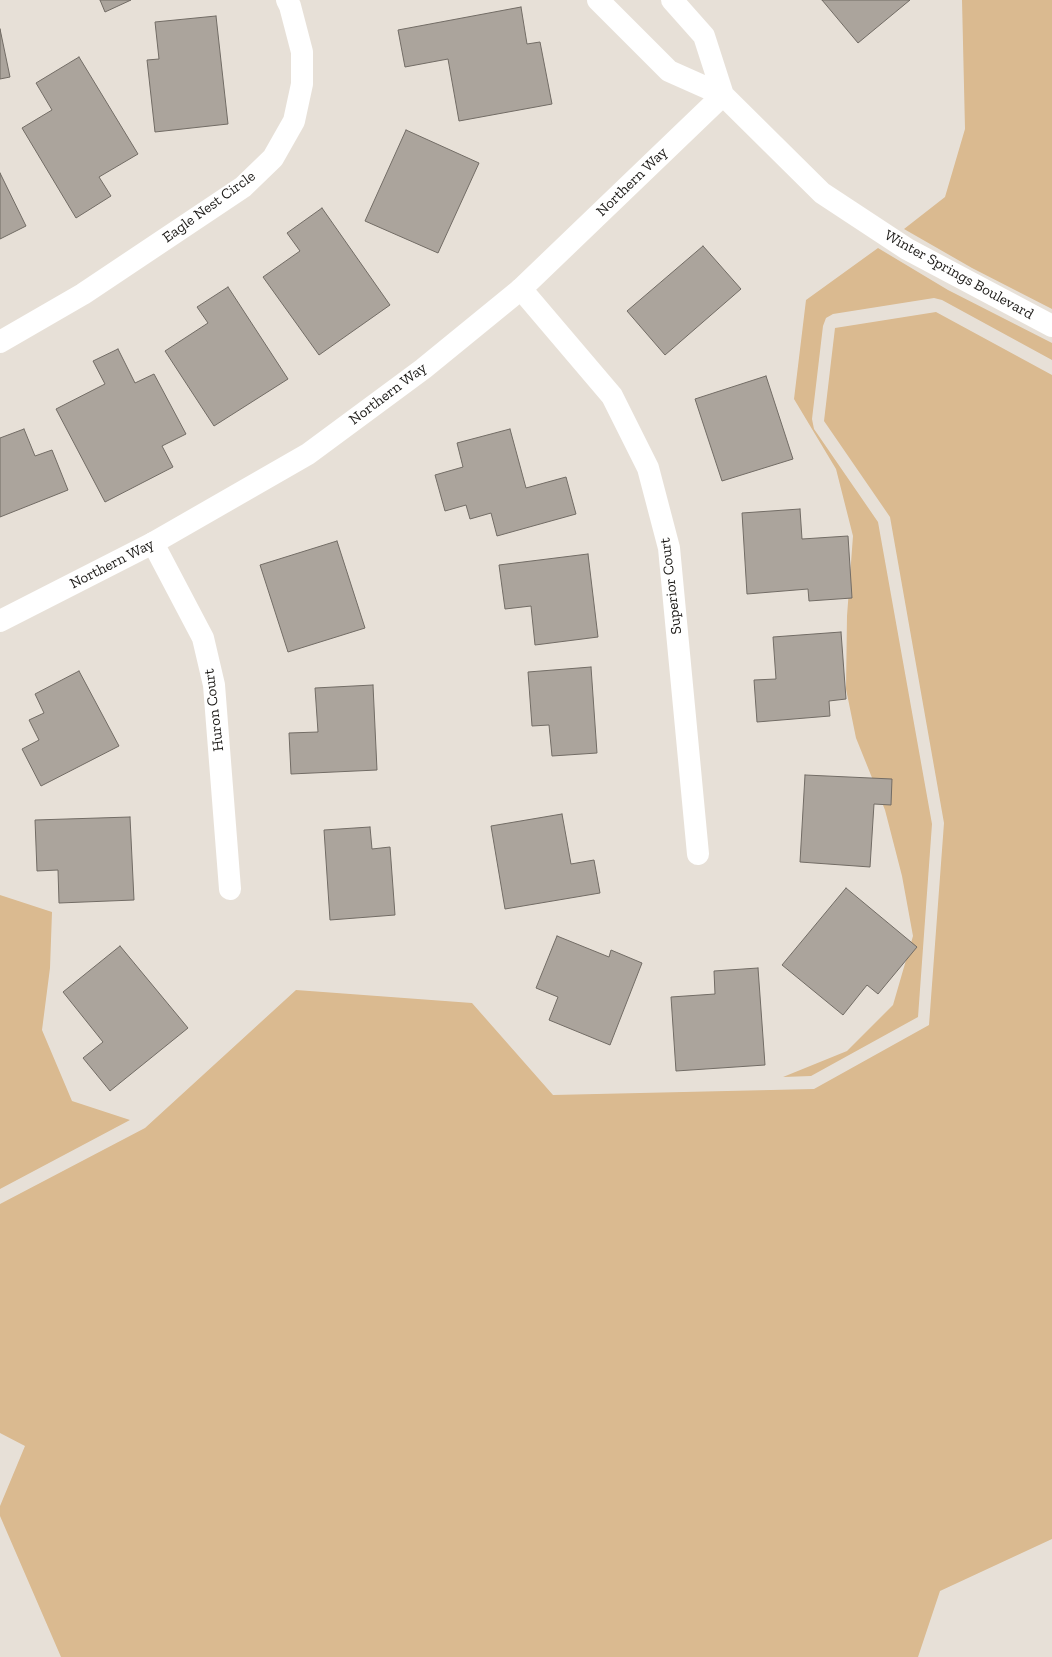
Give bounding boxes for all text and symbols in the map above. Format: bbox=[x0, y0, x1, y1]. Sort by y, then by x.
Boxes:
street label: Northern Way bbox=[593, 144, 671, 220]
street label: Eagle Nest Circle bbox=[159, 167, 259, 247]
street label: Winter Springs Boulevard bbox=[881, 226, 1037, 324]
street label: Northern Way bbox=[346, 359, 430, 429]
street label: Northern Way bbox=[67, 535, 157, 593]
street label: Superior Court bbox=[656, 537, 686, 635]
street label: Huron Court bbox=[200, 668, 228, 752]

